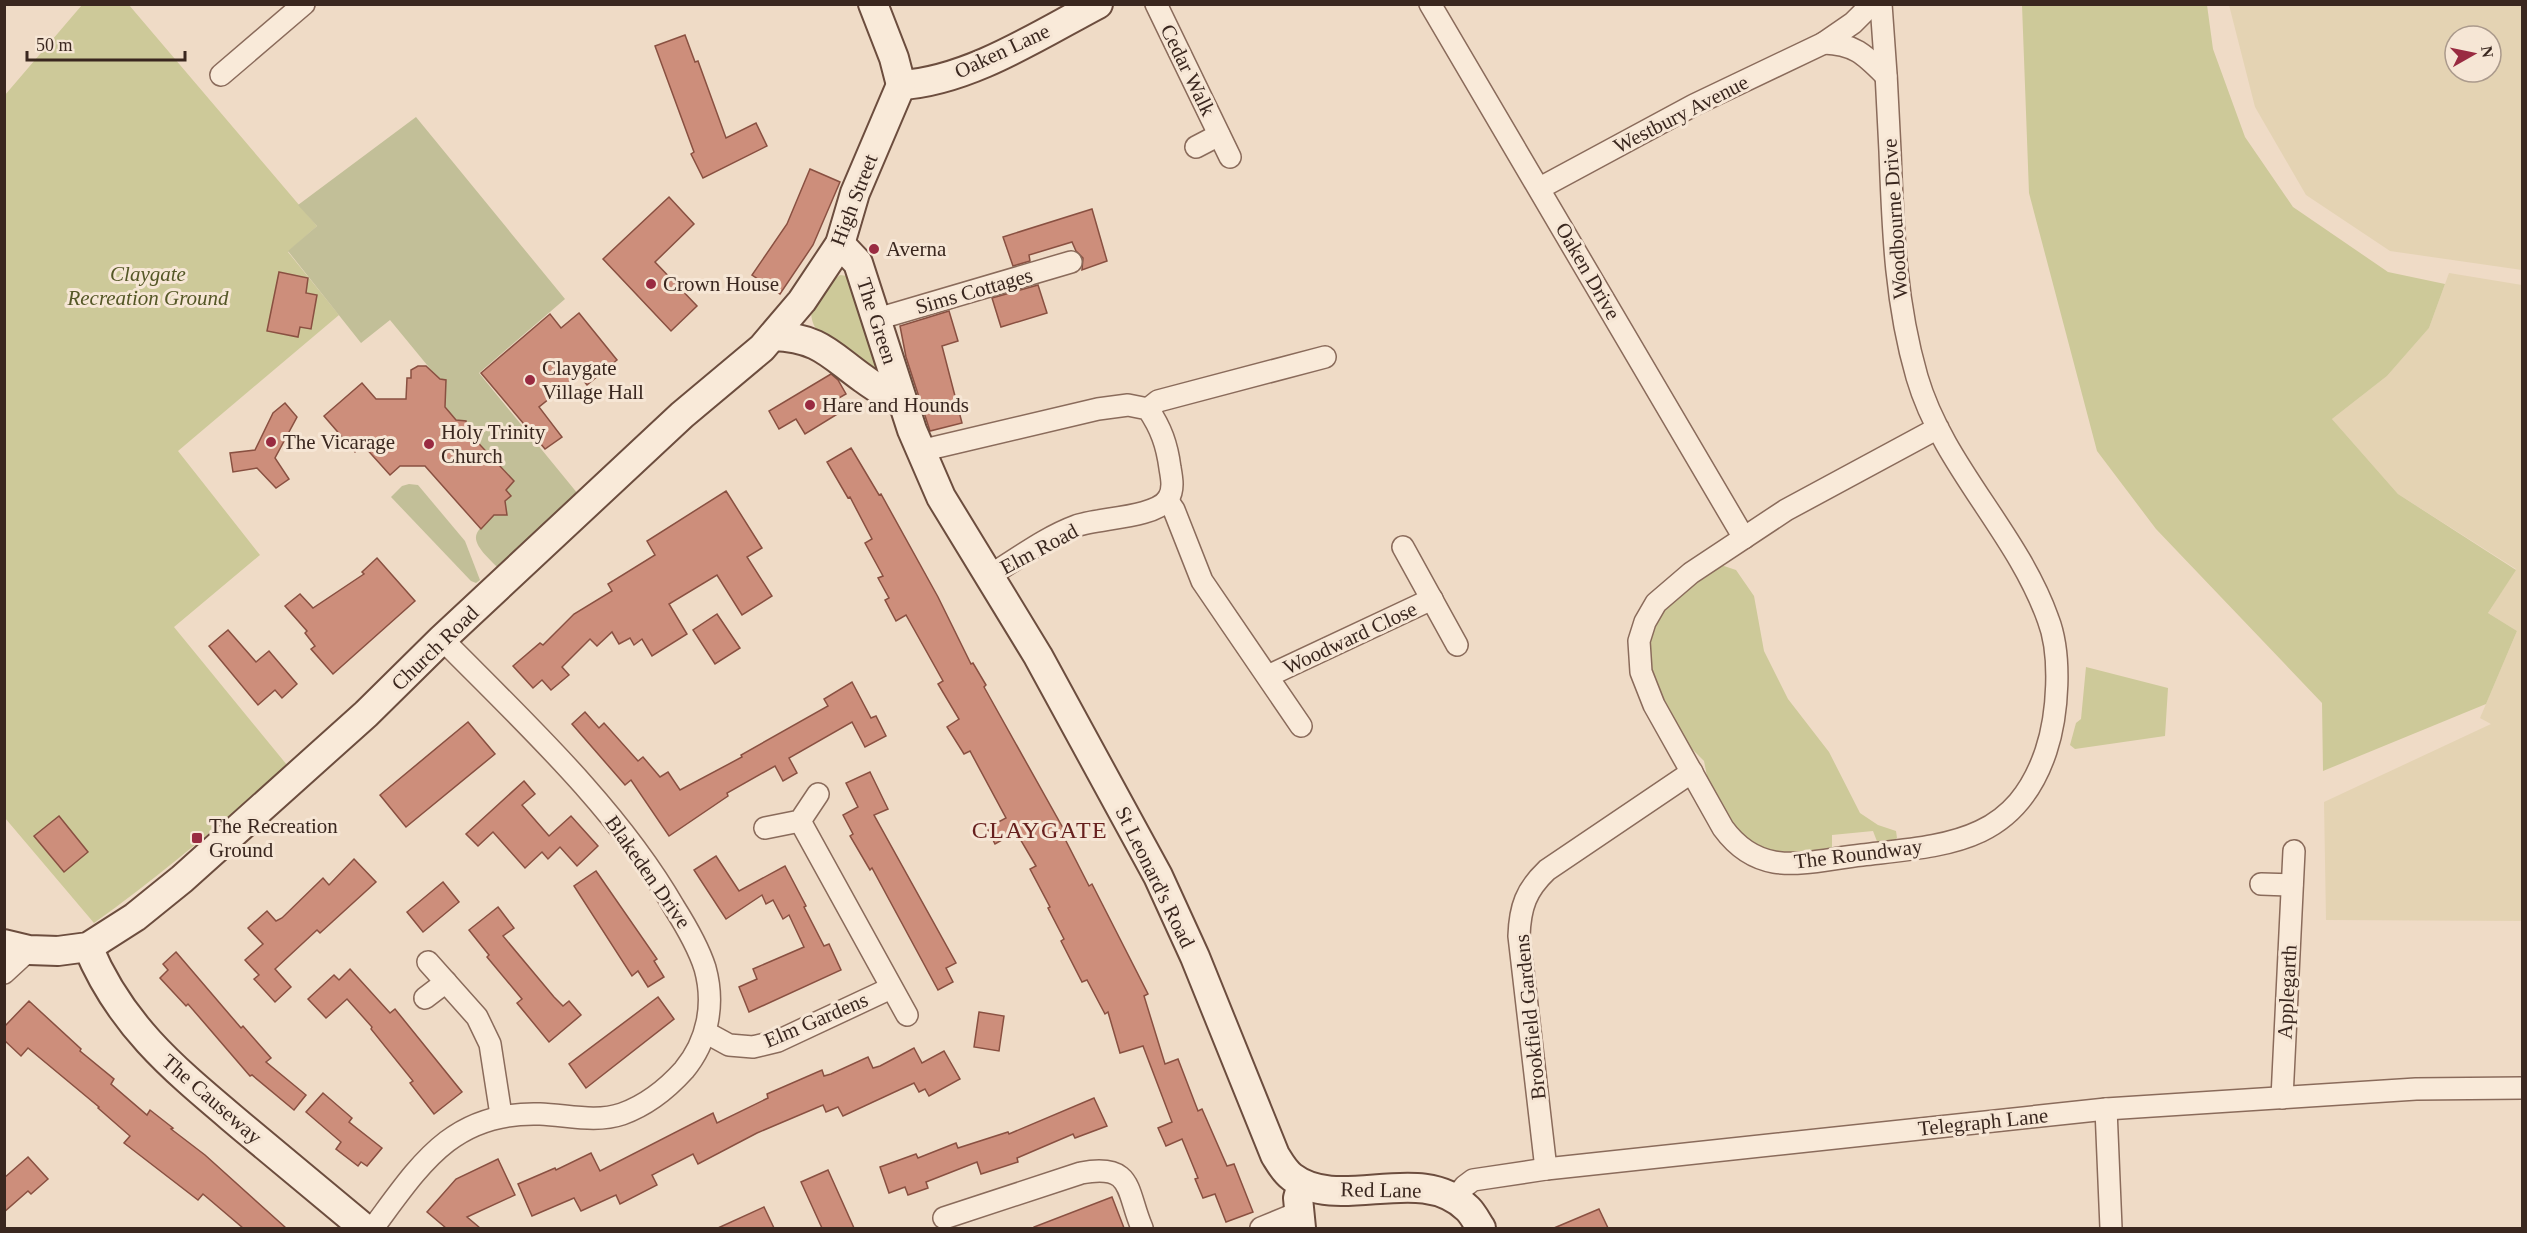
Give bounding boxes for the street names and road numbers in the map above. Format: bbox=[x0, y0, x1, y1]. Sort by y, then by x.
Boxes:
street label: Oaken Lane bbox=[951, 19, 1053, 83]
street label: Cedar Walk bbox=[1156, 20, 1221, 120]
street label: Westbury Avenue bbox=[1610, 70, 1752, 158]
street label: Woodbourne Drive bbox=[1877, 138, 1913, 300]
street label: High Street bbox=[826, 151, 883, 249]
street label: Oaken Drive bbox=[1551, 218, 1625, 324]
street label: Sims Cottages bbox=[913, 263, 1035, 319]
street label: The Green bbox=[852, 275, 902, 368]
street label: Elm Road bbox=[996, 518, 1082, 579]
street label: Woodward Close bbox=[1279, 597, 1421, 679]
street label: Church Road bbox=[387, 600, 484, 695]
street label: St Leonard's Road bbox=[1110, 802, 1200, 952]
street label: Blakeden Drive bbox=[600, 811, 696, 933]
street label: The Roundway bbox=[1793, 834, 1924, 874]
street label: Brookfield Gardens bbox=[1509, 933, 1551, 1101]
street label: Applegarth bbox=[2273, 944, 2301, 1040]
street label: Elm Gardens bbox=[761, 987, 871, 1053]
street label: The Causeway bbox=[157, 1049, 267, 1149]
street label: Telegraph Lane bbox=[1917, 1103, 2049, 1141]
street label: Red Lane bbox=[1340, 1177, 1422, 1203]

